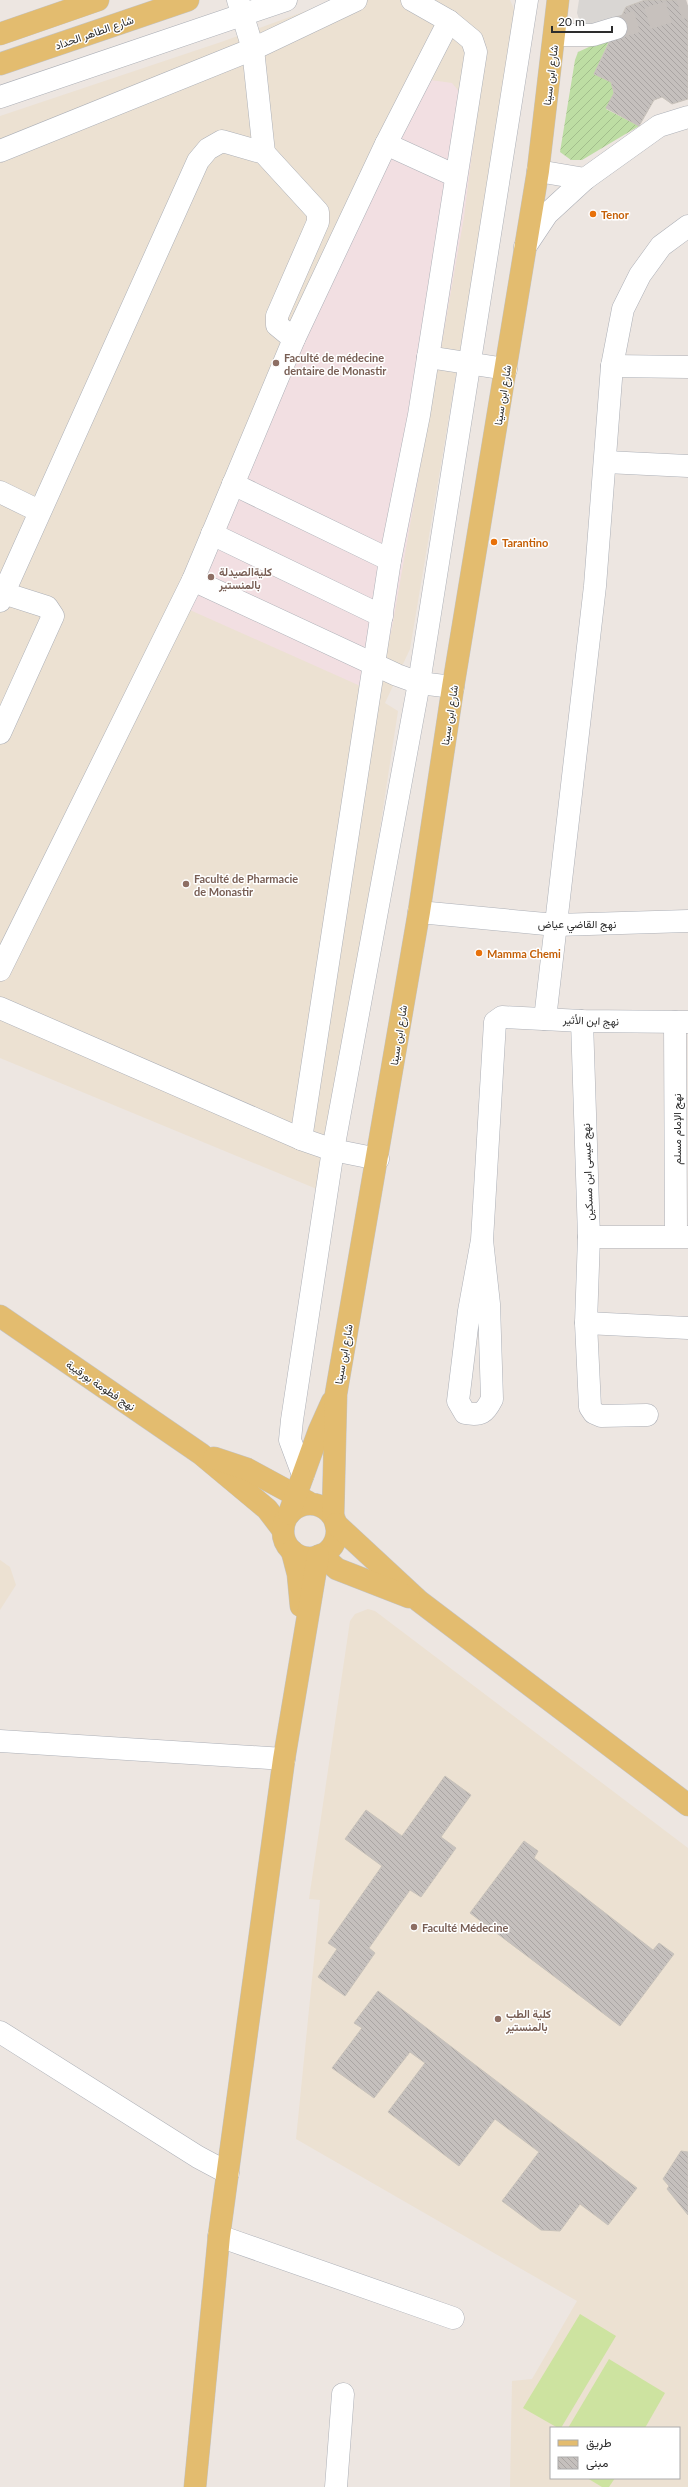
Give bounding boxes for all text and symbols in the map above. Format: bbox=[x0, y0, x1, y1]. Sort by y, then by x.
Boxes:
scale bar bbox=[552, 8, 612, 34]
street label: شارع الطاهر الحداد bbox=[53, 12, 136, 53]
text: 20 m bbox=[558, 14, 585, 29]
street label: شارع ابن سينا bbox=[540, 44, 562, 106]
place label: Tenor bbox=[601, 208, 630, 221]
marker: Tenor bbox=[588, 209, 598, 219]
place label: Faculté de médecine dentaire de Monastir bbox=[284, 351, 387, 377]
marker: Faculté de médecine dentaire de Monastir bbox=[271, 358, 281, 368]
street label: شارع ابن سينا bbox=[491, 364, 515, 426]
place label: Tarantino bbox=[502, 536, 548, 549]
marker: Tarantino bbox=[489, 537, 499, 547]
place label: كليةالصيدلة بالمنستير bbox=[218, 565, 272, 592]
marker: كليةالصيدلة بالمنستير bbox=[206, 572, 216, 582]
street label: شارع ابن سينا bbox=[438, 684, 462, 746]
place label: Faculté de Pharmacie de Monastir bbox=[194, 872, 298, 898]
marker: Faculté de Pharmacie de Monastir bbox=[181, 879, 191, 889]
street label: نهج القاضي عياض bbox=[538, 917, 616, 934]
place label: Mamma Chemi bbox=[487, 947, 561, 960]
marker: Mamma Chemi bbox=[474, 948, 484, 958]
street label: شارع ابن سينا bbox=[387, 1004, 411, 1066]
street label: نهج ابن الأثير bbox=[562, 1012, 619, 1029]
street label: نهج الإمام مسلم bbox=[670, 1093, 685, 1165]
street label: نهج عيسى ابن مسكين bbox=[579, 1123, 597, 1221]
street label: شارع ابن سينا bbox=[331, 1323, 357, 1385]
street label: نهج فطومة بورقيبة bbox=[63, 1357, 138, 1415]
place label: Faculté Médecine bbox=[422, 1921, 508, 1934]
marker: Faculté Médecine bbox=[409, 1922, 419, 1932]
place label: كلية الطب بالمنستير bbox=[505, 2007, 551, 2034]
marker: كلية الطب بالمنستير bbox=[493, 2014, 503, 2024]
legend bbox=[550, 2427, 680, 2479]
text: طريق bbox=[586, 2435, 612, 2451]
text: مبنى bbox=[586, 2455, 608, 2471]

